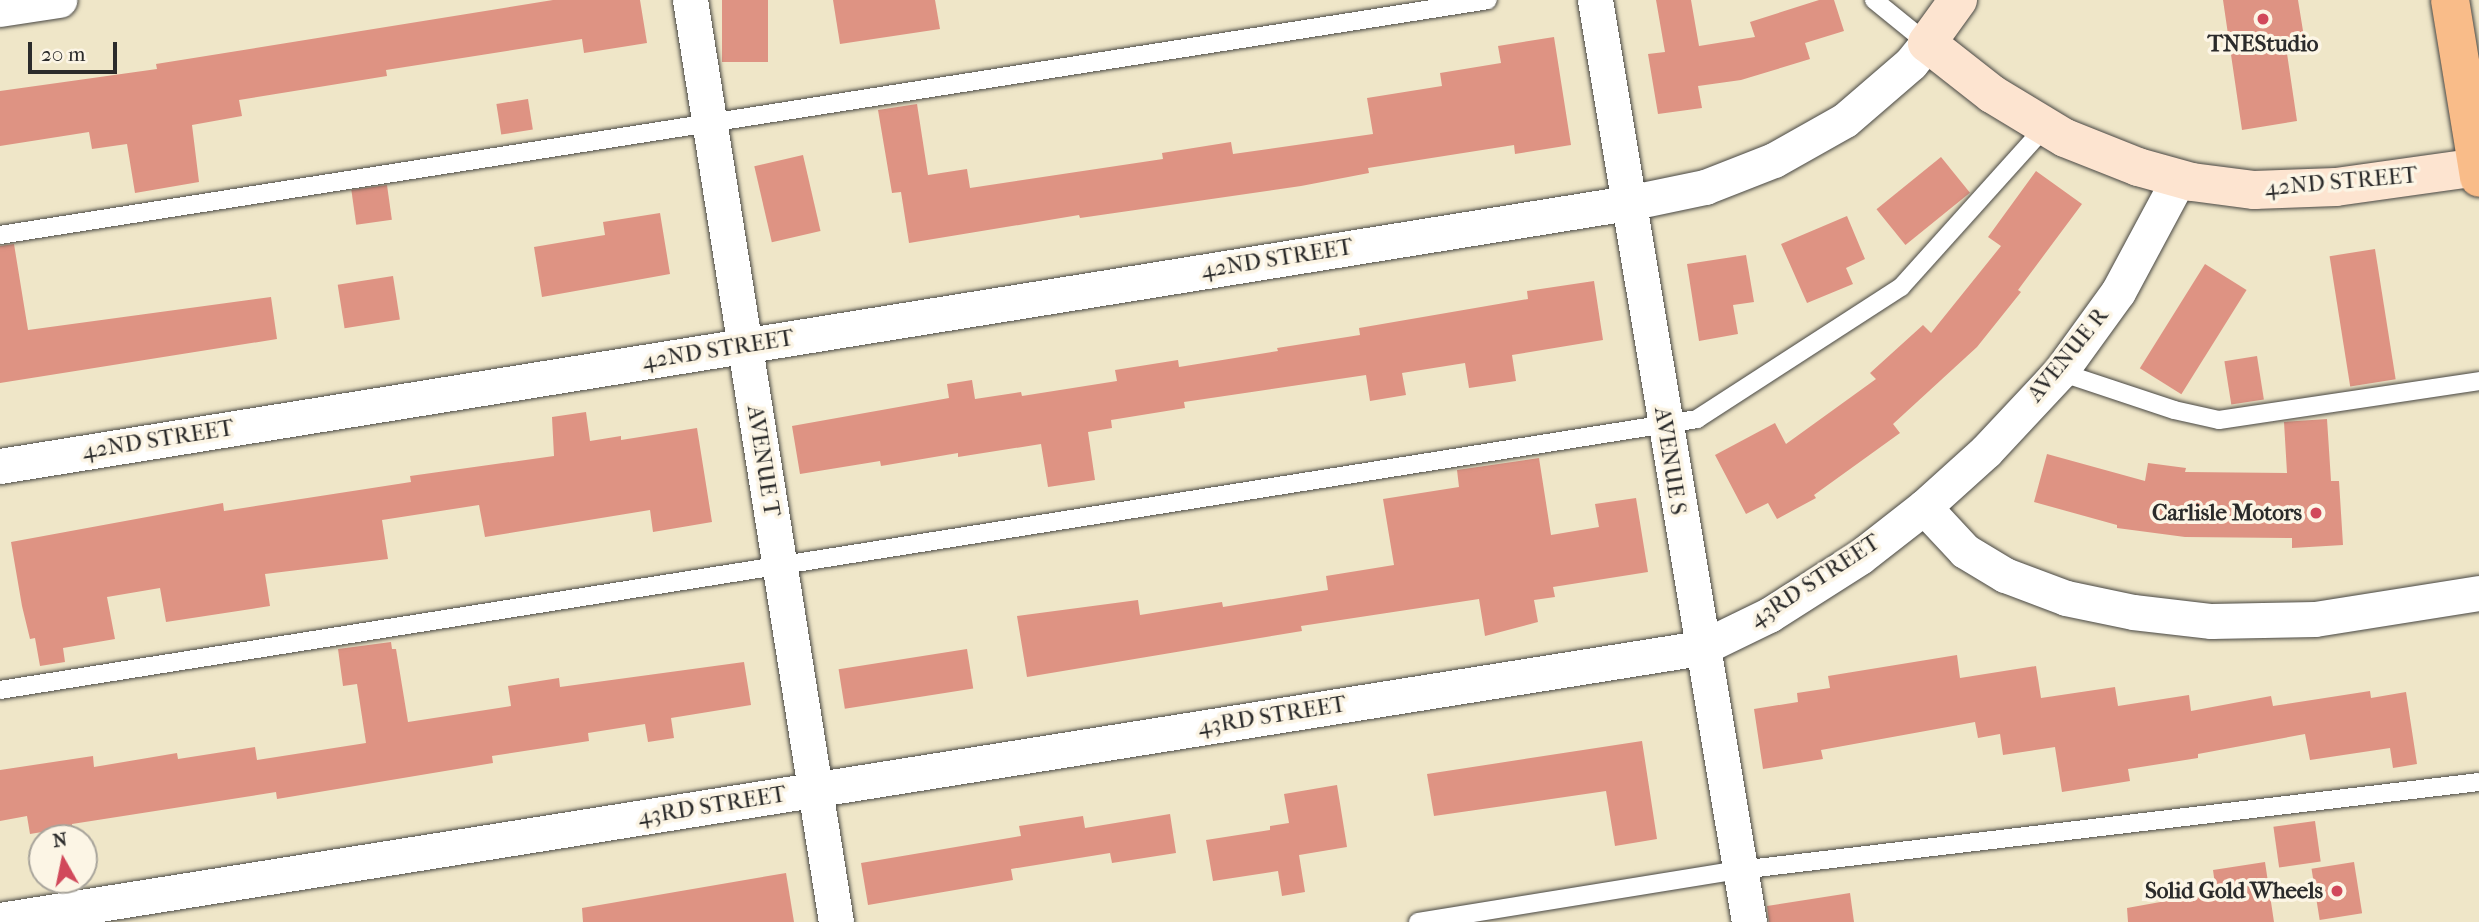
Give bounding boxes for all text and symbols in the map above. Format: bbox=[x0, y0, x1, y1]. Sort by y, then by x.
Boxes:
marker: TNEStudio bbox=[2255, 11, 2271, 27]
scale bar bbox=[32, 28, 121, 72]
place label: TNEStudio bbox=[2208, 30, 2318, 58]
text: 20 m bbox=[41, 42, 85, 66]
street label: 42ND STREET bbox=[2264, 162, 2418, 202]
street label: 42ND STREET bbox=[1199, 233, 1355, 285]
street label: AVENUE R bbox=[2022, 302, 2114, 408]
street label: 42ND STREET bbox=[640, 324, 796, 376]
street label: AVENUE T bbox=[741, 403, 785, 519]
street label: AVENUE S bbox=[1648, 405, 1692, 517]
street label: 42ND STREET bbox=[80, 414, 236, 466]
place label: Carlisle Motors bbox=[2152, 499, 2302, 527]
marker: Carlisle Motors bbox=[2308, 505, 2324, 521]
street label: 43RD STREET bbox=[1745, 529, 1885, 633]
street label: 43RD STREET bbox=[1196, 691, 1348, 741]
street label: 43RD STREET bbox=[636, 781, 788, 831]
north arrow bbox=[28, 824, 98, 894]
text: N bbox=[51, 828, 69, 852]
place label: Solid Gold Wheels bbox=[2145, 877, 2323, 905]
marker: Solid Gold Wheels bbox=[2329, 883, 2345, 899]

